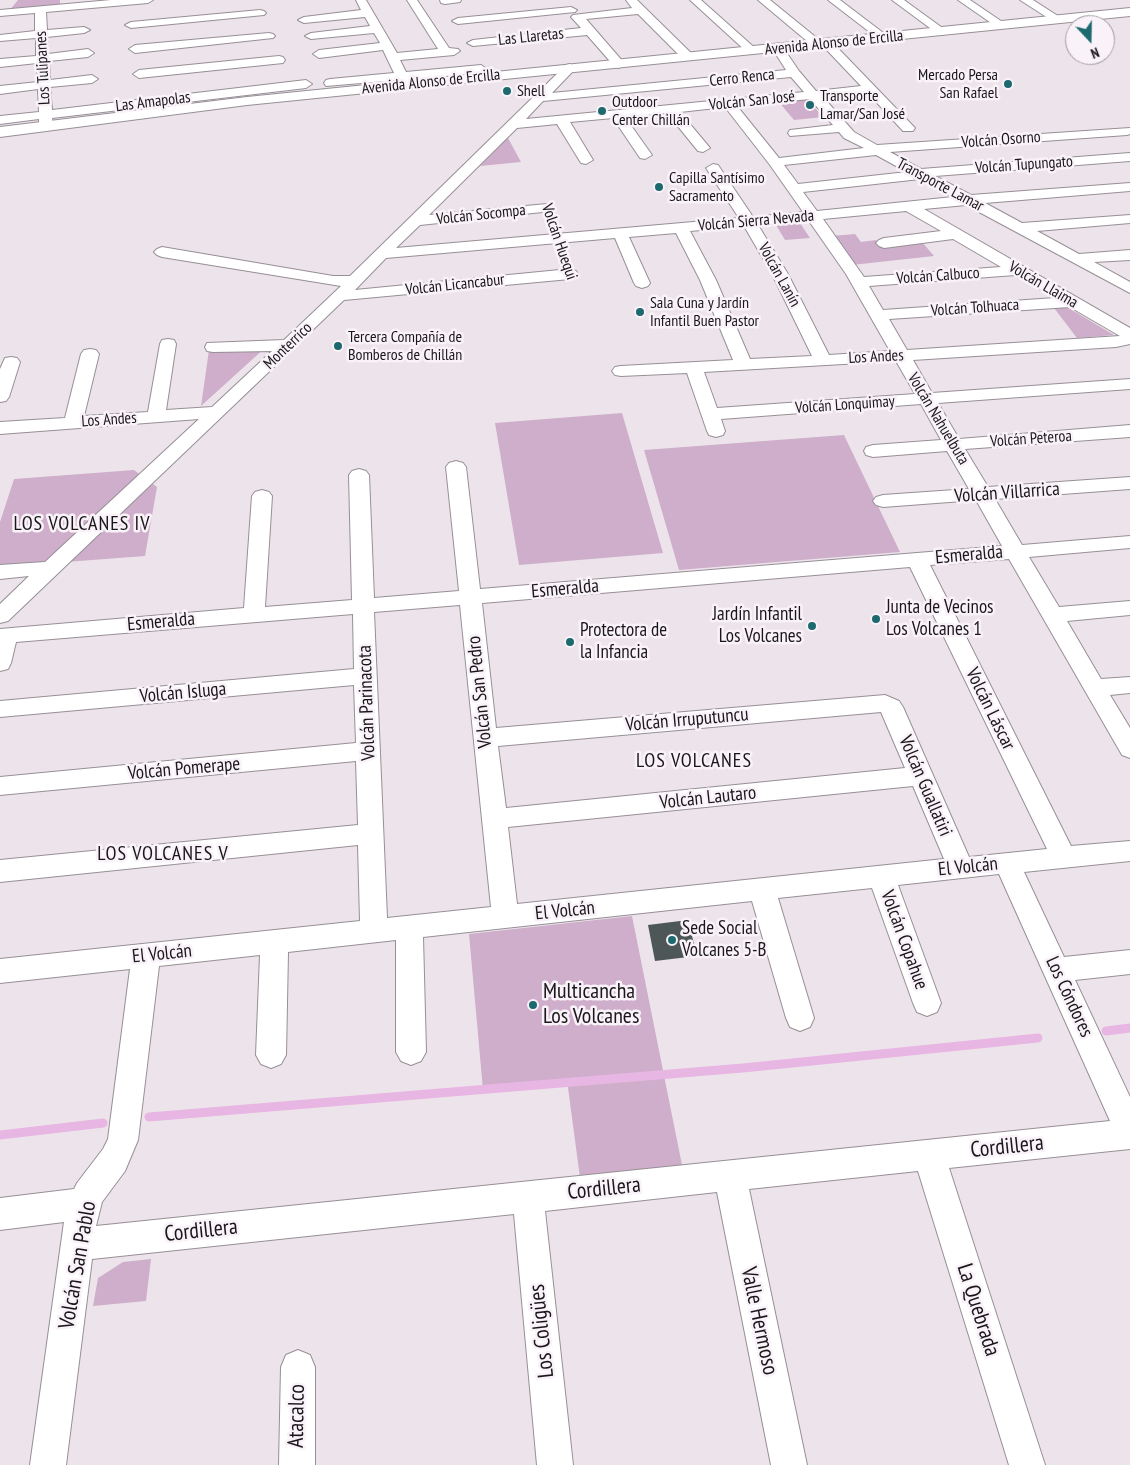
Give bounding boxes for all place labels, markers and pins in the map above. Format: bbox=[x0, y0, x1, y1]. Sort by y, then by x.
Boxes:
place label: Mercado Persa San Rafael bbox=[918, 65, 998, 103]
marker: Mercado Persa San Rafael bbox=[1002, 78, 1014, 90]
place label: Shell bbox=[517, 81, 545, 101]
marker: Shell bbox=[501, 85, 513, 97]
place label: Transporte Lamar/San José bbox=[820, 86, 905, 124]
place label: Outdoor Center Chillán bbox=[612, 92, 690, 130]
marker: Transporte Lamar/San José bbox=[804, 99, 816, 111]
marker: Outdoor Center Chillán bbox=[596, 105, 608, 117]
place label: Capilla Santísimo Sacramento bbox=[669, 168, 765, 206]
marker: Capilla Santísimo Sacramento bbox=[653, 181, 665, 193]
place label: Sala Cuna y Jardín Infantil Buen Pastor bbox=[650, 293, 759, 331]
marker: Sala Cuna y Jardín Infantil Buen Pastor bbox=[634, 306, 646, 318]
place label: Tercera Compañía de Bomberos de Chillán bbox=[348, 327, 462, 365]
marker: Tercera Compañía de Bomberos de Chillán bbox=[332, 340, 344, 352]
place label: Junta de Vecinos Los Volcanes 1 bbox=[886, 597, 994, 641]
place label: Jardín Infantil Los Volcanes bbox=[713, 604, 802, 648]
marker: Junta de Vecinos Los Volcanes 1 bbox=[870, 613, 882, 625]
place label: Protectora de la Infancia bbox=[580, 620, 667, 664]
marker: Jardín Infantil Los Volcanes bbox=[806, 620, 818, 632]
marker: Protectora de la Infancia bbox=[564, 636, 576, 648]
place label: Sede Social Volcanes 5-B bbox=[682, 918, 767, 962]
marker: Sede Social Volcanes 5-B bbox=[666, 934, 678, 946]
place label: Multicancha Los Volcanes bbox=[543, 979, 639, 1030]
marker: Multicancha Los Volcanes bbox=[527, 999, 539, 1011]

